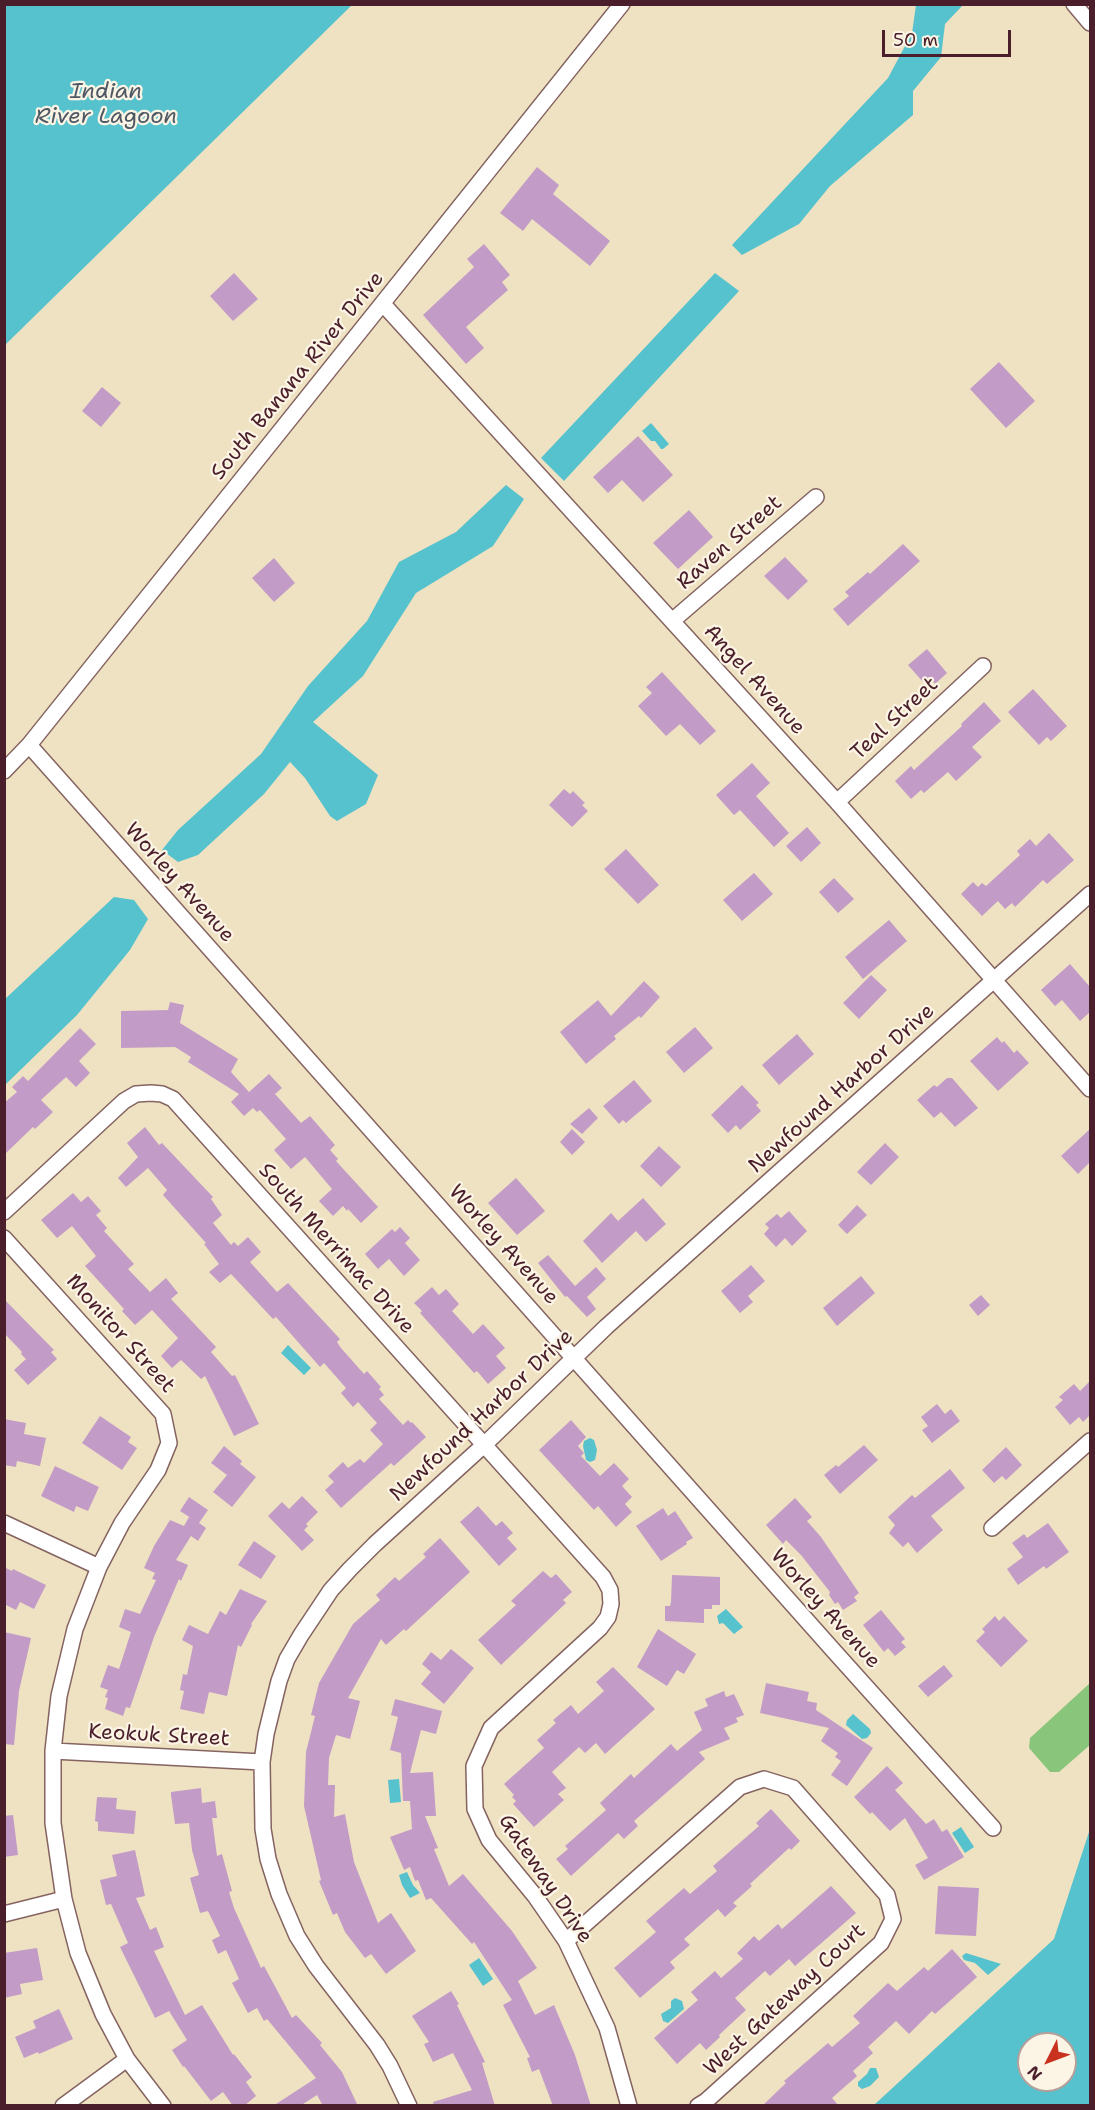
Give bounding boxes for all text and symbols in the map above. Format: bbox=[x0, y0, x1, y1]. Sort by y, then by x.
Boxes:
scale bar bbox=[885, 18, 1014, 56]
text: 50 m bbox=[893, 28, 938, 52]
water label: Indian River Lagoon bbox=[35, 79, 177, 130]
street label: South Banana River Drive bbox=[206, 267, 390, 485]
street label: Raven Street bbox=[672, 491, 788, 595]
street label: Angel Avenue bbox=[698, 620, 810, 740]
street label: Teal Street bbox=[846, 672, 944, 766]
street label: Worley Avenue bbox=[119, 818, 239, 948]
street label: Newfound Harbor Drive bbox=[744, 999, 940, 1179]
street label: South Merrimac Drive bbox=[253, 1158, 419, 1340]
street label: Worley Avenue bbox=[443, 1180, 563, 1310]
street label: Monitor Street bbox=[60, 1270, 180, 1398]
street label: Newfound Harbor Drive bbox=[385, 1325, 579, 1507]
street label: Worley Avenue bbox=[765, 1544, 885, 1674]
street label: Keokuk Street bbox=[88, 1720, 230, 1752]
street label: Gateway Drive bbox=[493, 1810, 597, 1948]
street label: West Gateway Court bbox=[699, 1919, 871, 2081]
north arrow bbox=[1017, 2032, 1077, 2092]
text: N bbox=[1023, 2061, 1047, 2085]

